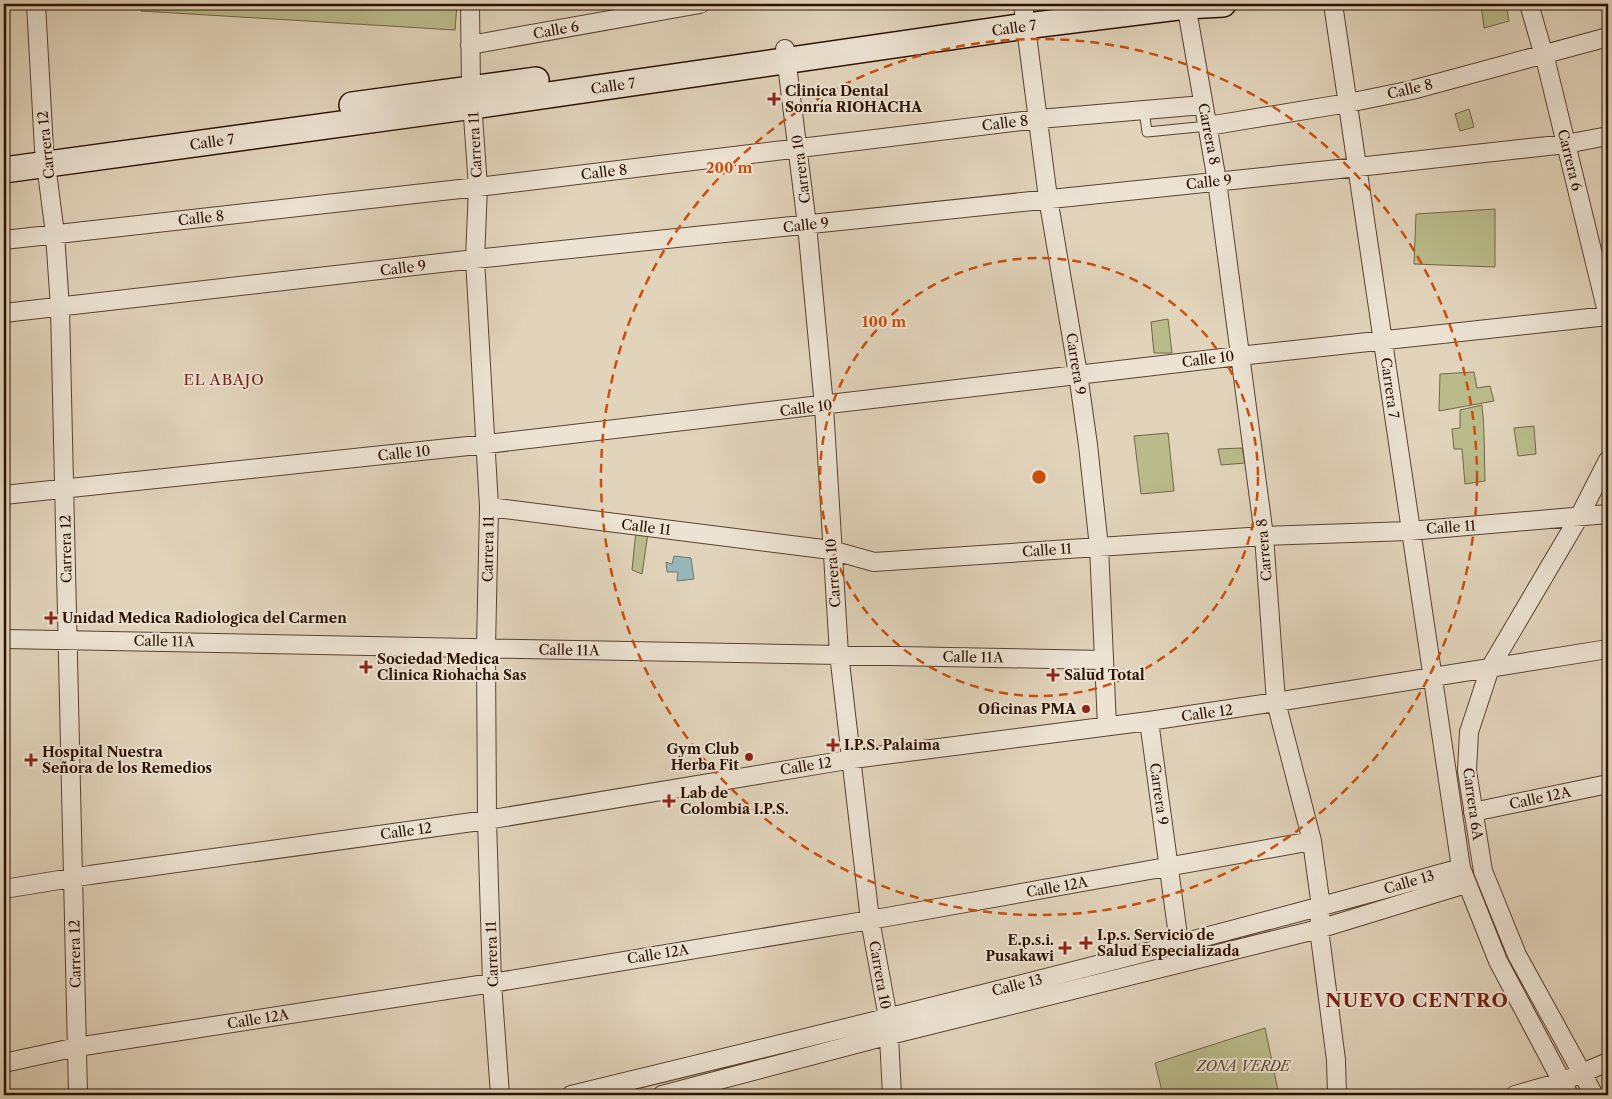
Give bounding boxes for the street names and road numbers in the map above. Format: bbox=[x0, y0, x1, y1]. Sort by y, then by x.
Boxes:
street label: Calle 7 bbox=[990, 16, 1038, 40]
street label: Calle 6 bbox=[532, 17, 580, 43]
street label: Calle 7 bbox=[589, 74, 637, 98]
street label: Calle 8 bbox=[1385, 75, 1435, 103]
street label: Carrera 8 bbox=[1194, 102, 1224, 166]
street label: Carrera 12 bbox=[33, 110, 59, 180]
street label: Carrera 11 bbox=[464, 111, 486, 179]
street label: Calle 8 bbox=[981, 111, 1029, 135]
street label: Carrera 6 bbox=[1554, 127, 1586, 193]
street label: Calle 7 bbox=[188, 130, 236, 154]
street label: Carrera 10 bbox=[788, 133, 814, 204]
street label: Calle 8 bbox=[580, 160, 628, 184]
street label: Calle 9 bbox=[1185, 171, 1233, 193]
street label: Calle 8 bbox=[177, 207, 225, 229]
street label: Calle 9 bbox=[782, 214, 830, 236]
street label: Calle 9 bbox=[379, 256, 427, 280]
street label: Carrera 9 bbox=[1062, 332, 1090, 396]
street label: Calle 10 bbox=[1181, 347, 1235, 371]
street label: Carrera 7 bbox=[1377, 356, 1403, 420]
street label: Calle 10 bbox=[779, 396, 833, 420]
street label: Calle 10 bbox=[377, 441, 431, 465]
street label: Carrera 12 bbox=[56, 515, 76, 583]
street label: Calle 11 bbox=[620, 515, 672, 539]
street label: Carrera 11 bbox=[478, 516, 498, 582]
street label: Calle 11 bbox=[1426, 516, 1477, 538]
street label: Carrera 8 bbox=[1252, 518, 1276, 582]
street label: Carrera 10 bbox=[822, 538, 844, 608]
street label: Calle 11 bbox=[1022, 539, 1073, 561]
street label: Calle 11A bbox=[133, 631, 195, 651]
street label: Calle 11A bbox=[538, 640, 600, 660]
street label: Calle 11A bbox=[942, 647, 1004, 667]
street label: Calle 12 bbox=[1180, 700, 1234, 726]
street label: Calle 12 bbox=[779, 753, 833, 779]
street label: Carrera 9 bbox=[1146, 762, 1172, 826]
street label: Carrera 6A bbox=[1459, 767, 1487, 842]
street label: Calle 12A bbox=[1508, 783, 1573, 813]
street label: Calle 12 bbox=[379, 818, 433, 844]
street label: Calle 13 bbox=[1382, 866, 1436, 898]
street label: Calle 12A bbox=[1025, 873, 1090, 901]
street label: Carrera 12 bbox=[65, 920, 85, 988]
street label: Carrera 11 bbox=[482, 921, 502, 987]
street label: Carrera 10 bbox=[865, 939, 895, 1011]
street label: Calle 12A bbox=[626, 940, 691, 968]
street label: Calle 13 bbox=[990, 970, 1044, 1000]
street label: Calle 12A bbox=[226, 1005, 291, 1033]

